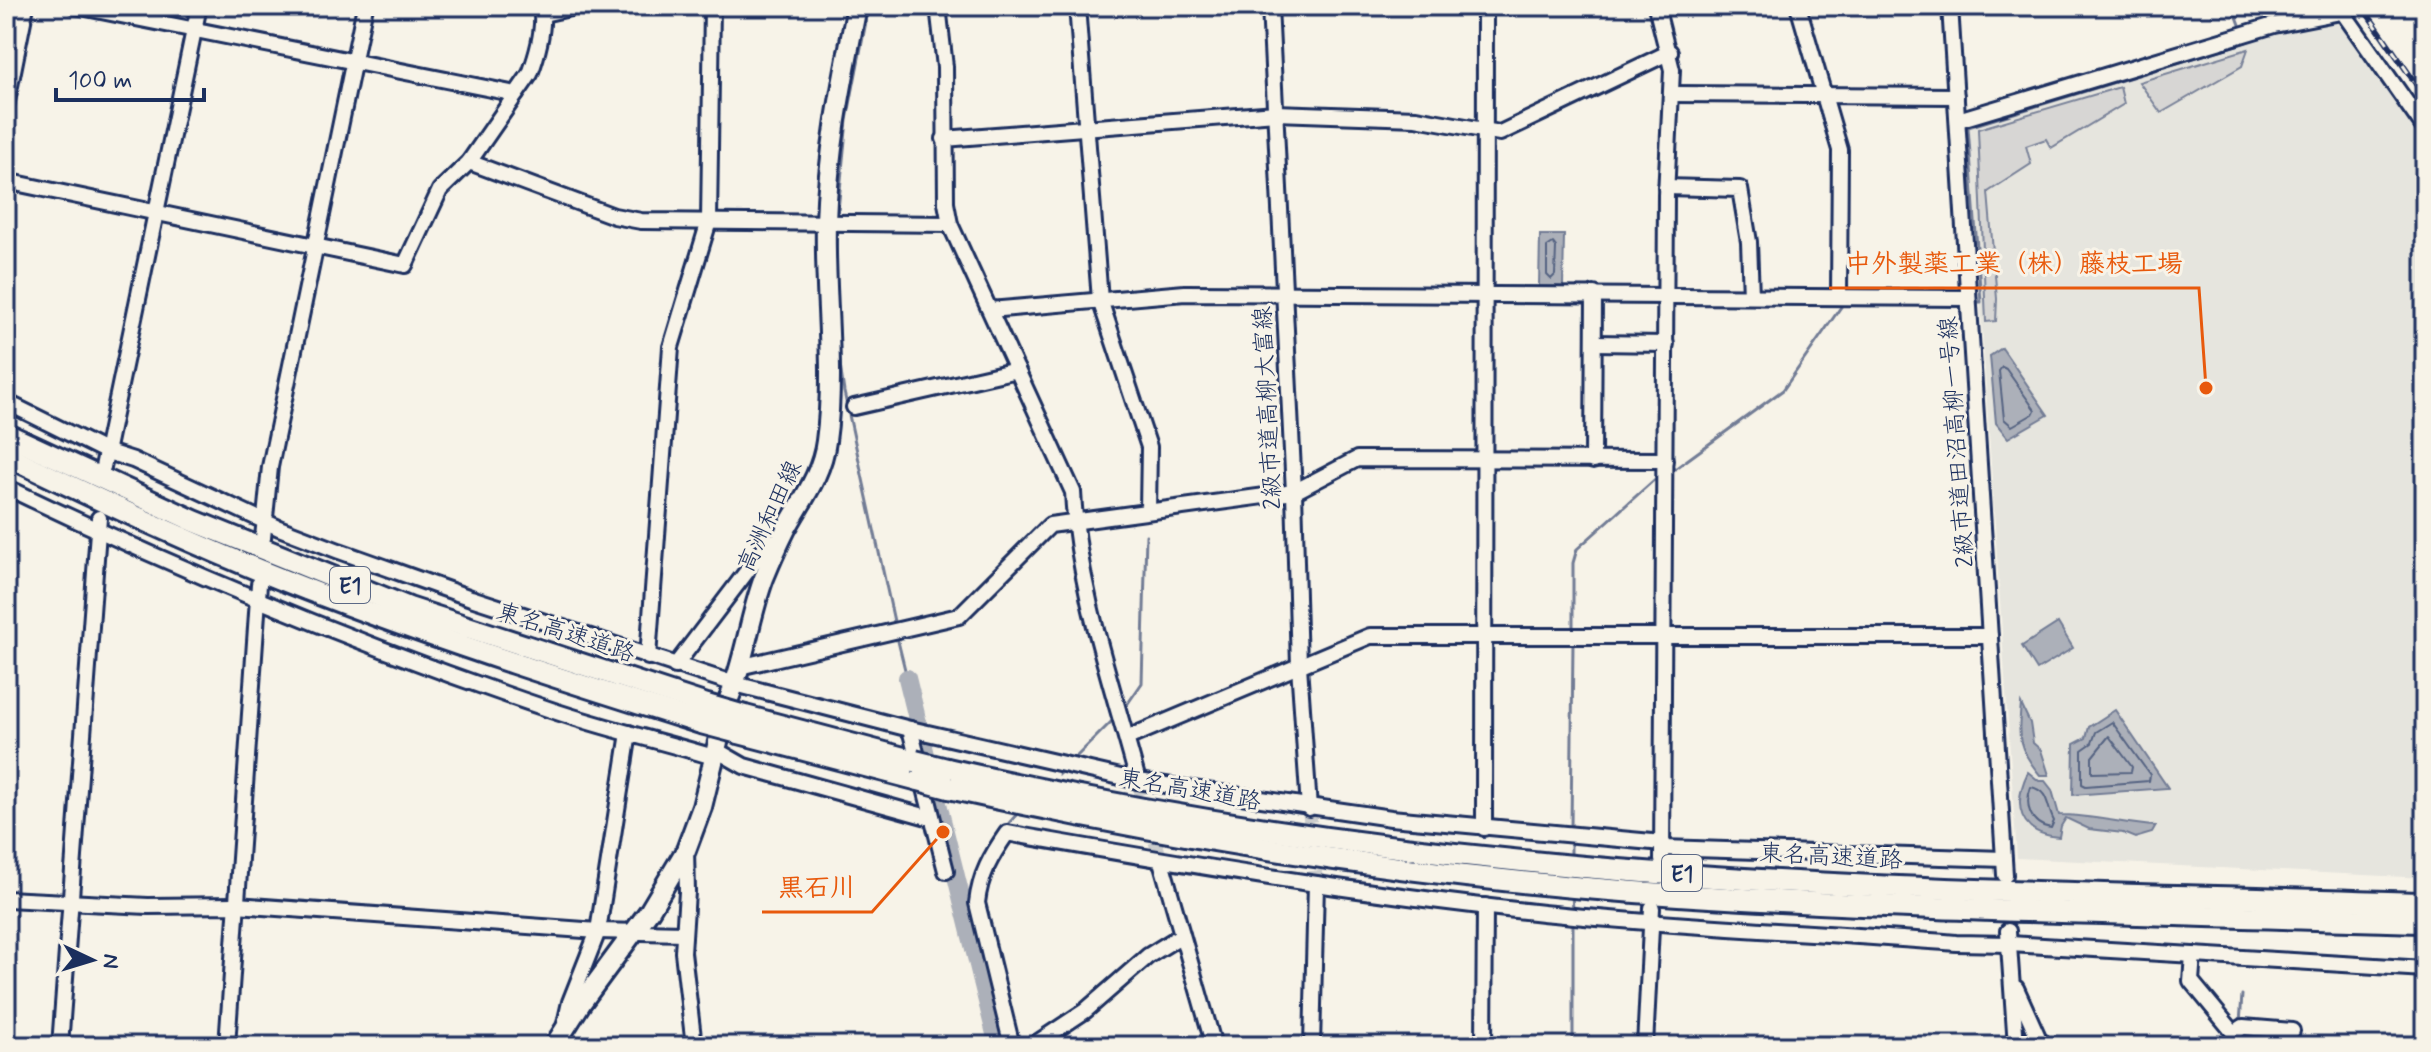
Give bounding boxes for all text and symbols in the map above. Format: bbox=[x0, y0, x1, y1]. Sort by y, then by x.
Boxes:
scale bar bbox=[56, 52, 204, 102]
text: 100 m bbox=[68, 66, 132, 97]
callout: 中外製薬工業（株）藤枝工場 bbox=[1829, 238, 2199, 288]
text: 中外製薬工業（株）藤枝工場 bbox=[1845, 248, 2183, 282]
street label: 2級市道高柳大富線 bbox=[1248, 305, 1289, 510]
street label: 2級市道田沼高柳一号線 bbox=[1933, 315, 1982, 569]
street label: 高洲和田線 bbox=[731, 456, 810, 578]
road number: E1 bbox=[330, 567, 370, 603]
street label: 東名高速道路 bbox=[492, 596, 639, 670]
street label: 東名高速道路 bbox=[1116, 763, 1263, 818]
street label: 東名高速道路 bbox=[1758, 838, 1904, 877]
road number: E1 bbox=[1662, 855, 1702, 891]
callout: 黒石川 bbox=[762, 862, 872, 912]
text: 黒石川 bbox=[778, 872, 856, 906]
north arrow bbox=[52, 920, 132, 1000]
text: N bbox=[95, 953, 124, 970]

